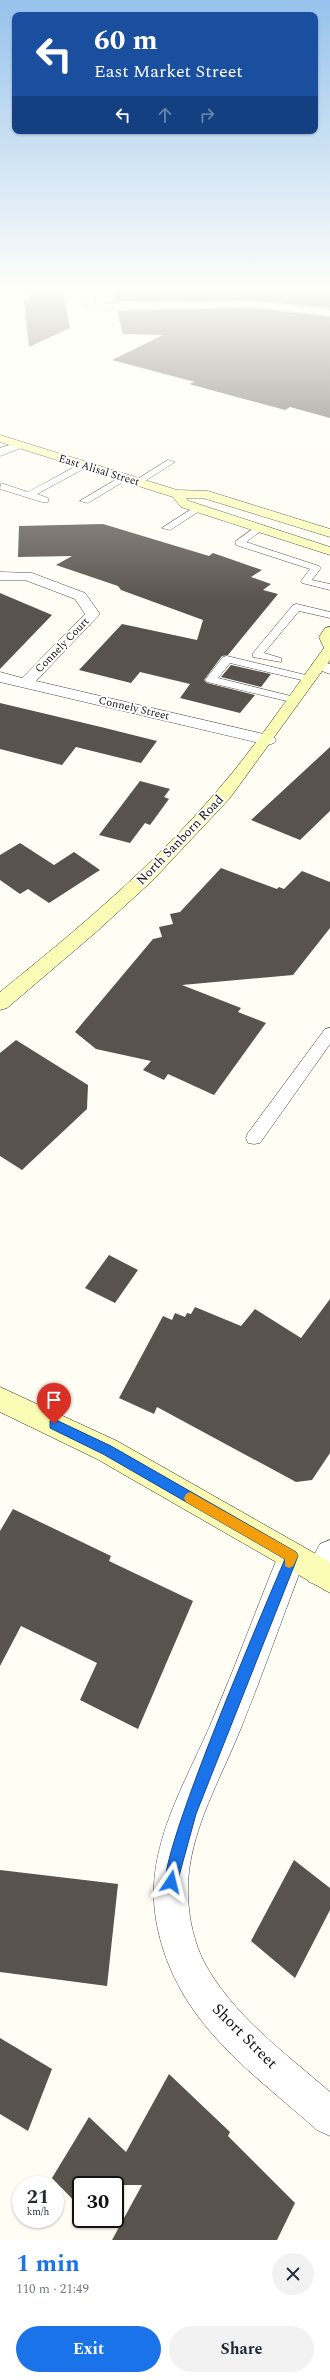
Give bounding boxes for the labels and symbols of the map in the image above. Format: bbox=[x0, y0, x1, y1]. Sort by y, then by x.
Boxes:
street label: East Alisal Street bbox=[57, 450, 142, 490]
street label: Connely Court bbox=[31, 613, 93, 677]
street label: Connely Street bbox=[97, 692, 171, 724]
street label: North Sanborn Road bbox=[132, 790, 228, 890]
pin bbox=[37, 1383, 71, 1424]
position arrow bbox=[150, 1861, 192, 1903]
street label: Short Street bbox=[207, 1998, 284, 2075]
speed limit sign: 30 bbox=[72, 2176, 124, 2228]

